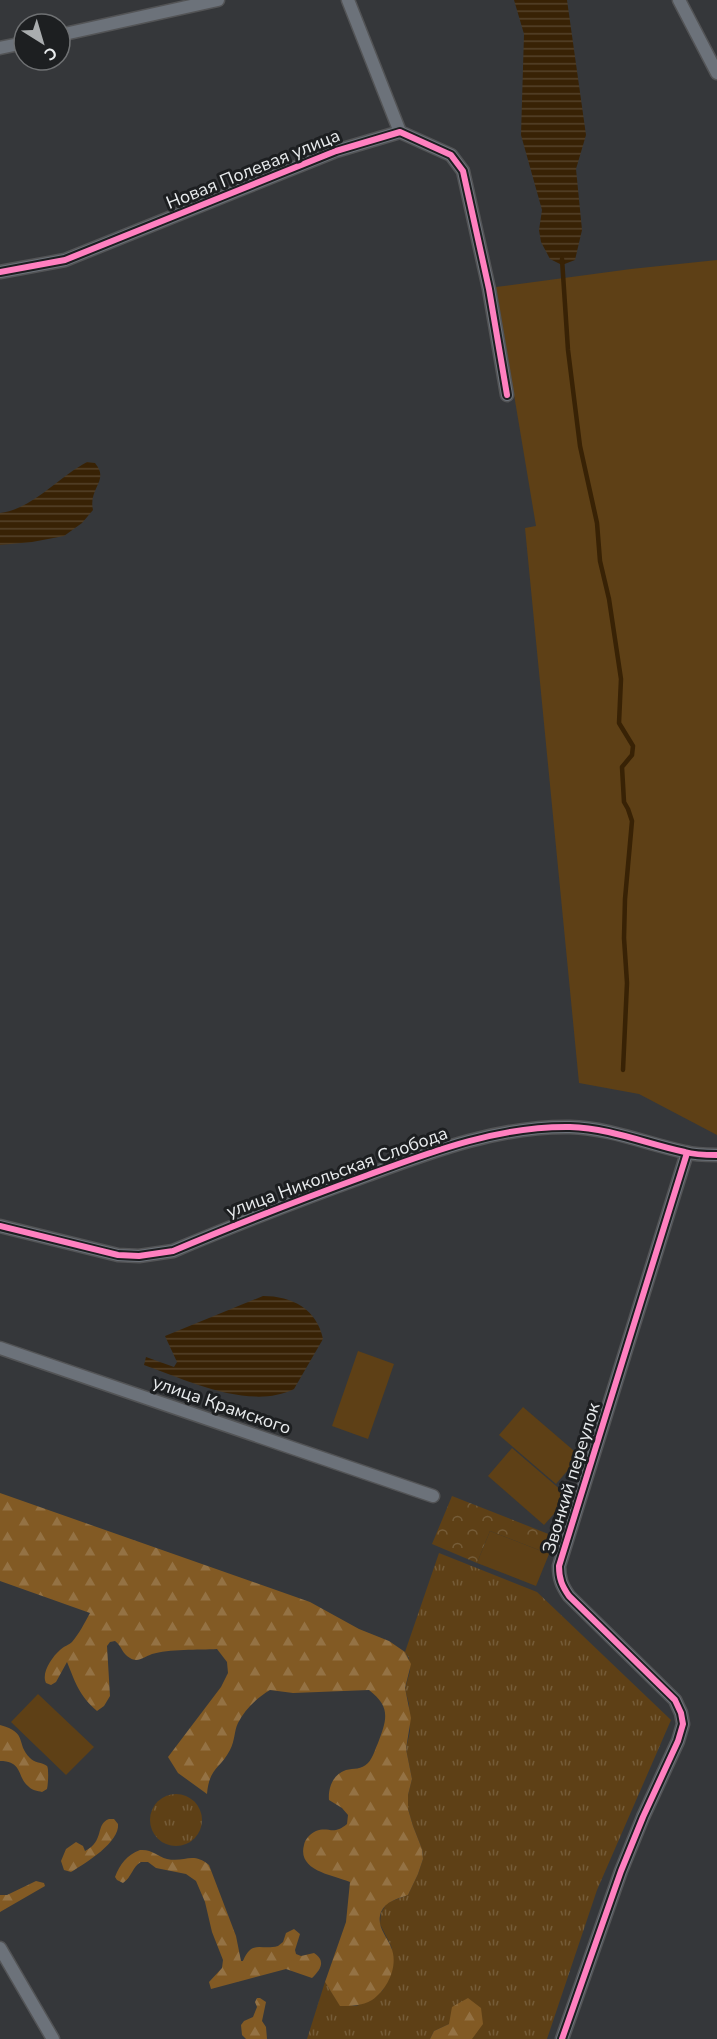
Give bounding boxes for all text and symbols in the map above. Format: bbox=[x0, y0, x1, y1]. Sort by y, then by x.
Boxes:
north arrow bbox=[12, 12, 72, 72]
text: С bbox=[39, 41, 61, 65]
street label: Новая Полевая улица bbox=[162, 123, 344, 215]
street label: улица Никольская Слобода bbox=[223, 1121, 451, 1223]
street label: улица Крамского bbox=[150, 1370, 294, 1440]
street label: Звонкий переулок bbox=[537, 1399, 606, 1556]

